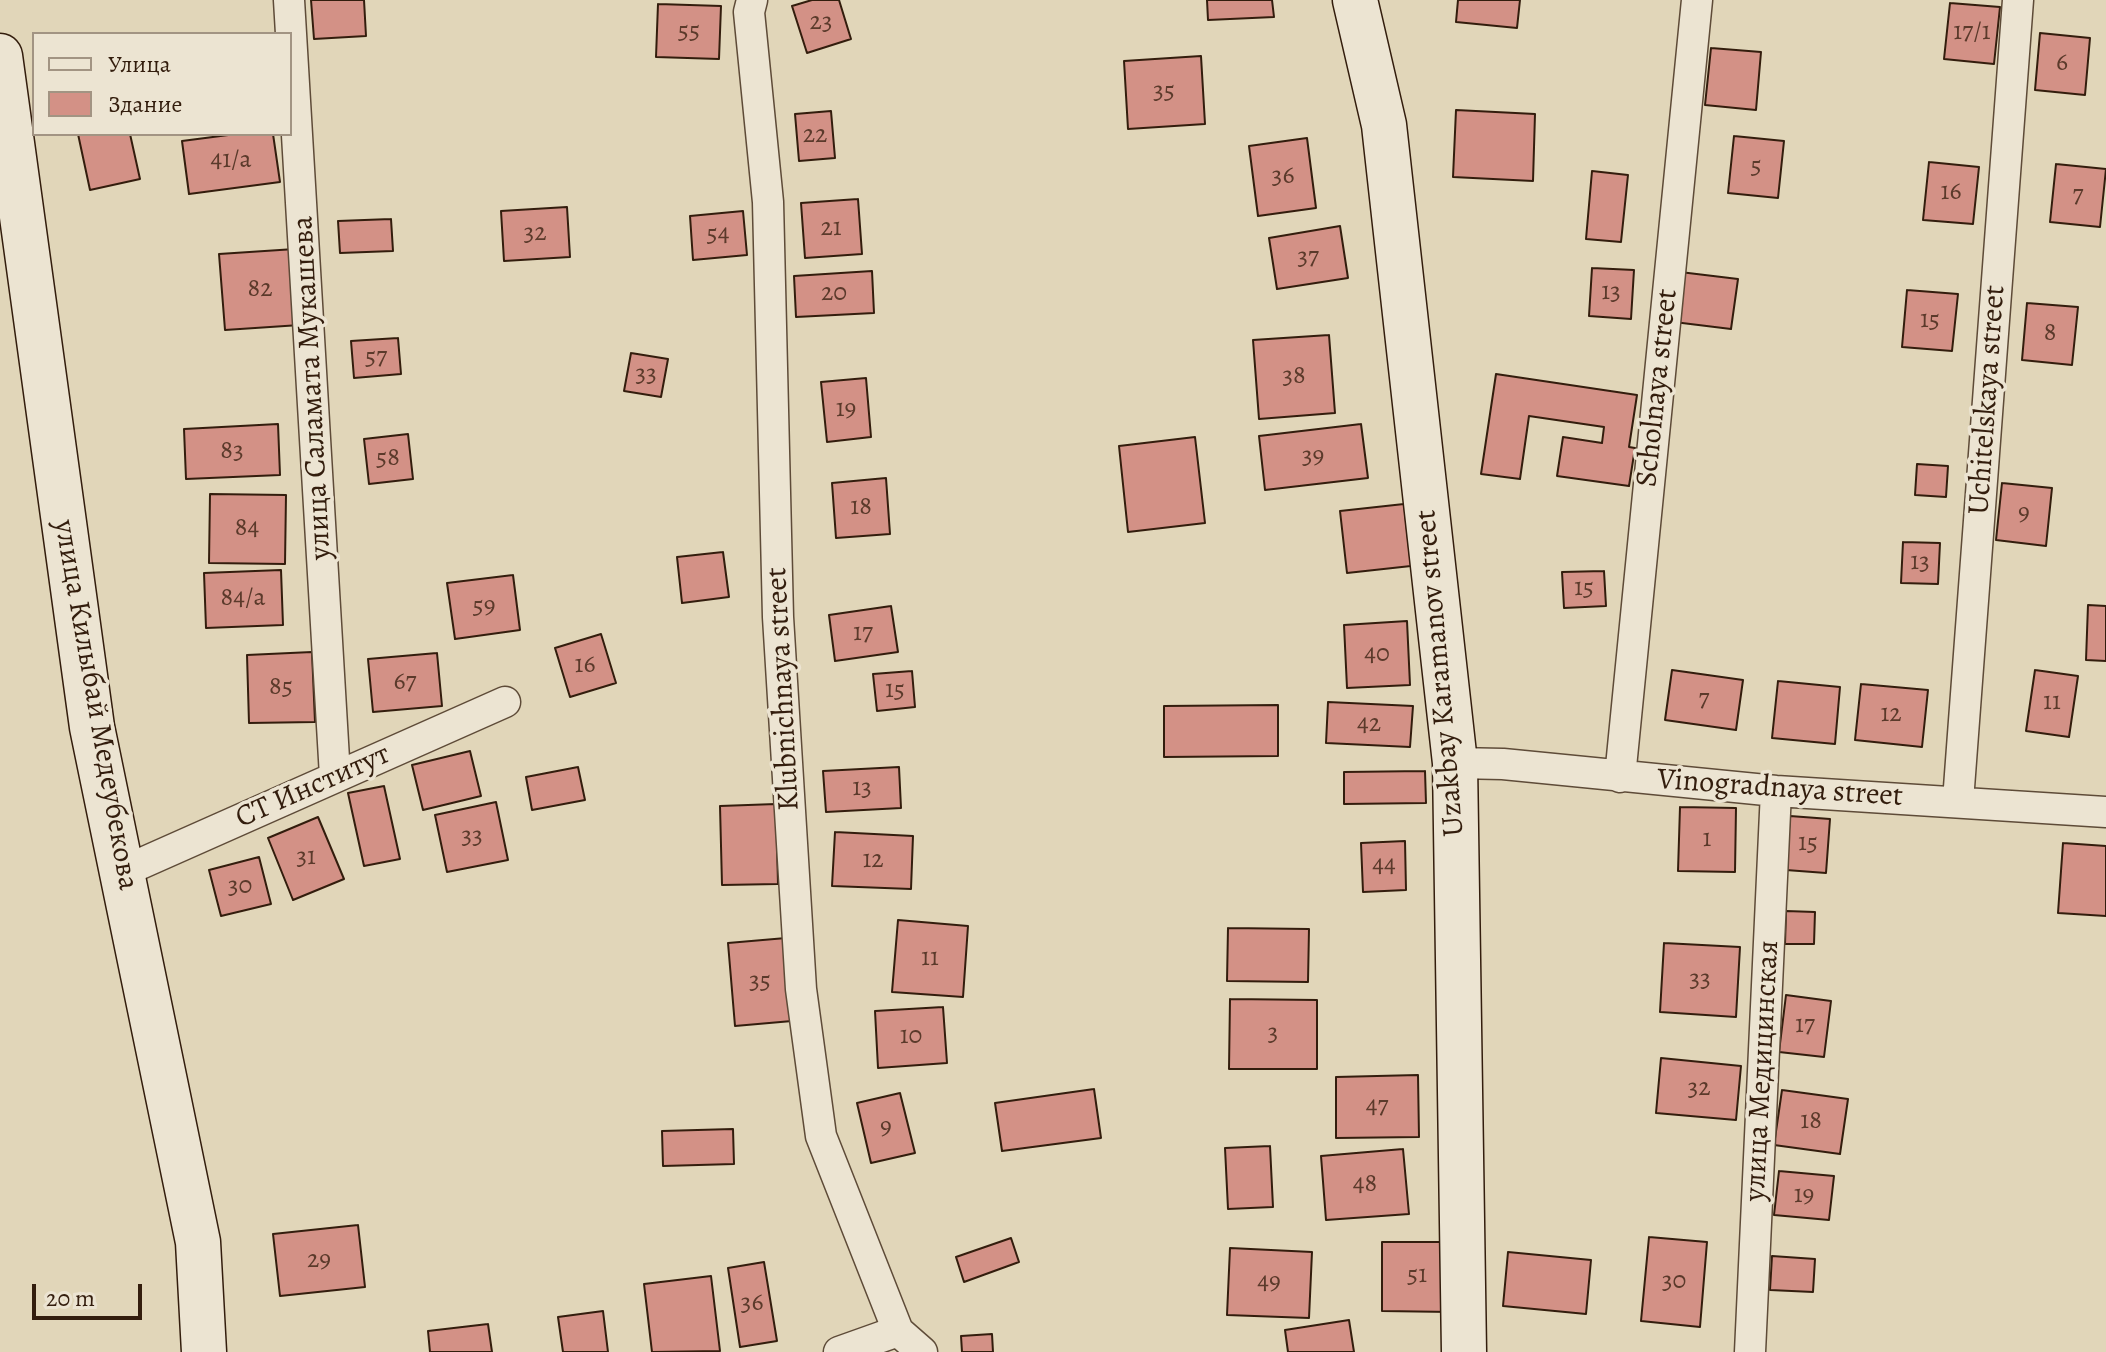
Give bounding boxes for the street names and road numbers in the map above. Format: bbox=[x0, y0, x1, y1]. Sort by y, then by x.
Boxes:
street label: улица Саламата Мукашева bbox=[286, 215, 340, 561]
street label: Uchitelskaya street bbox=[1962, 284, 2014, 516]
street label: Scholnaya street bbox=[1630, 287, 1686, 489]
street label: Uzakbay Karamanov street bbox=[1409, 508, 1473, 838]
street label: улица Килыбай Медеубекова bbox=[45, 517, 145, 893]
street label: Klubnichnaya street bbox=[760, 566, 808, 812]
street label: СТ Институт bbox=[230, 737, 396, 837]
street label: Vinogradnaya street bbox=[1656, 762, 1904, 816]
street label: улица Медицинская bbox=[1738, 940, 1788, 1202]

